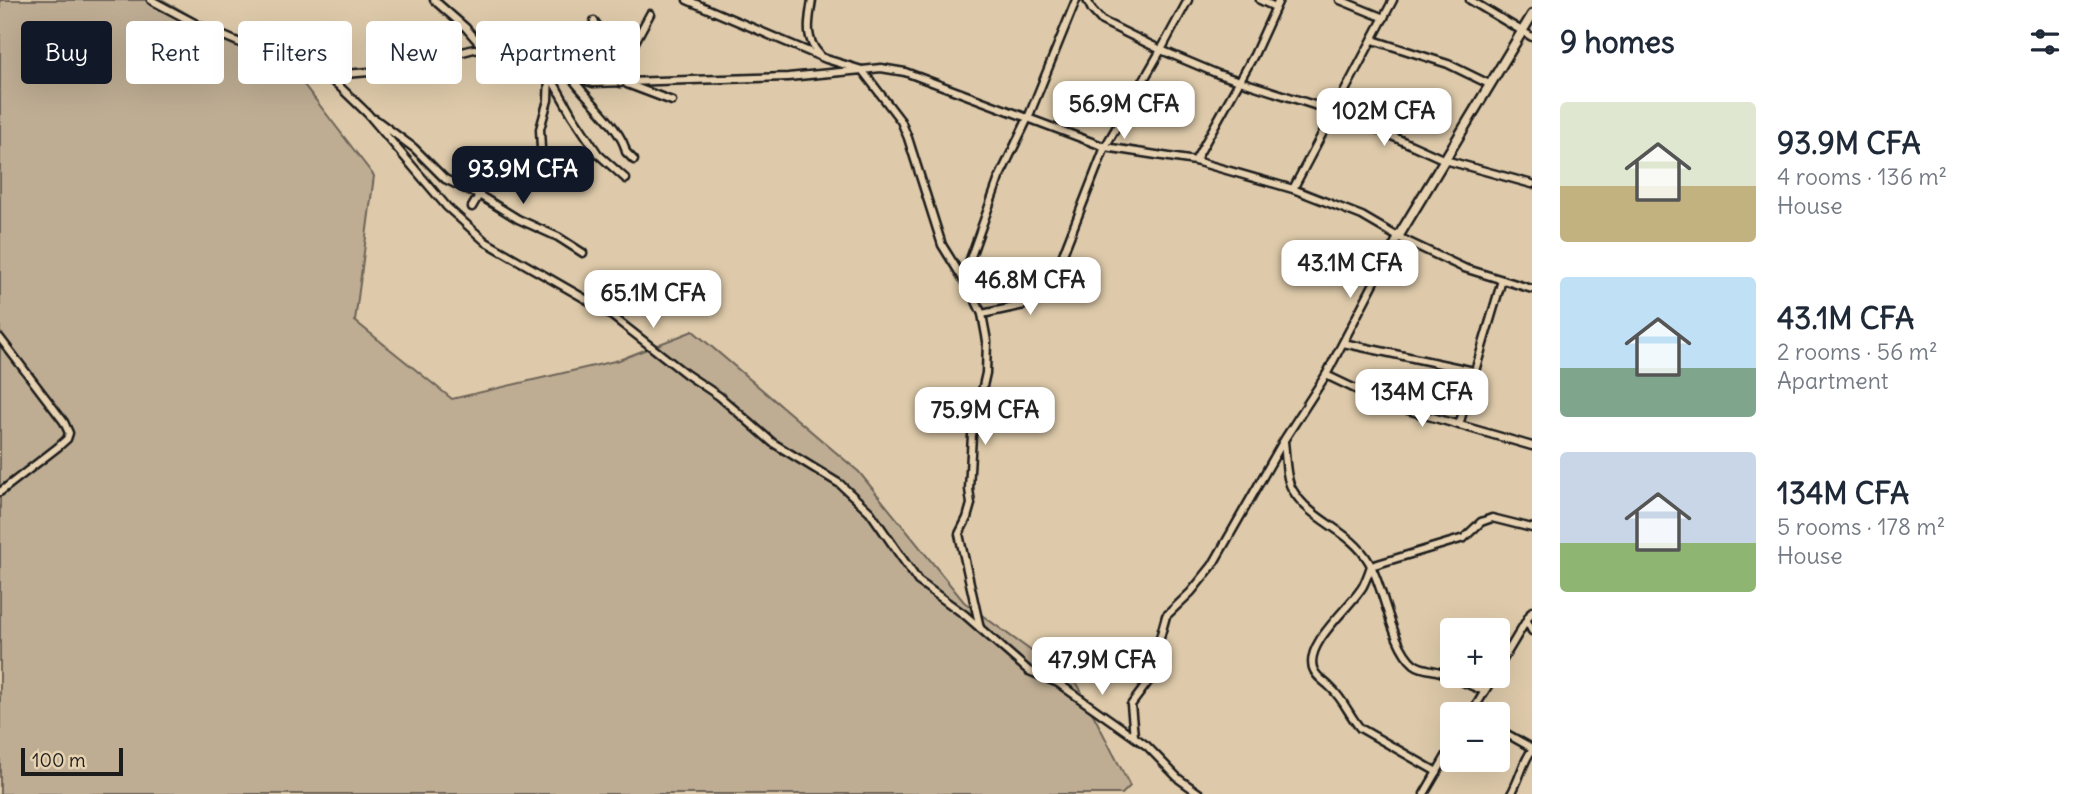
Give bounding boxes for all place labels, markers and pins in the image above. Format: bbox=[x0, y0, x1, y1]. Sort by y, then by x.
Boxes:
pin: 56.9M CFA bbox=[1044, 82, 1204, 141]
pin: 102M CFA bbox=[1312, 88, 1456, 148]
pin: 93.9M CFA bbox=[443, 146, 603, 206]
pin: 43.1M CFA bbox=[1270, 240, 1430, 300]
pin: 46.8M CFA bbox=[950, 258, 1110, 317]
pin: 65.1M CFA bbox=[573, 270, 733, 330]
pin: 134M CFA bbox=[1350, 370, 1494, 429]
pin: 75.9M CFA bbox=[905, 388, 1065, 447]
pin: 47.9M CFA bbox=[1022, 638, 1182, 697]

